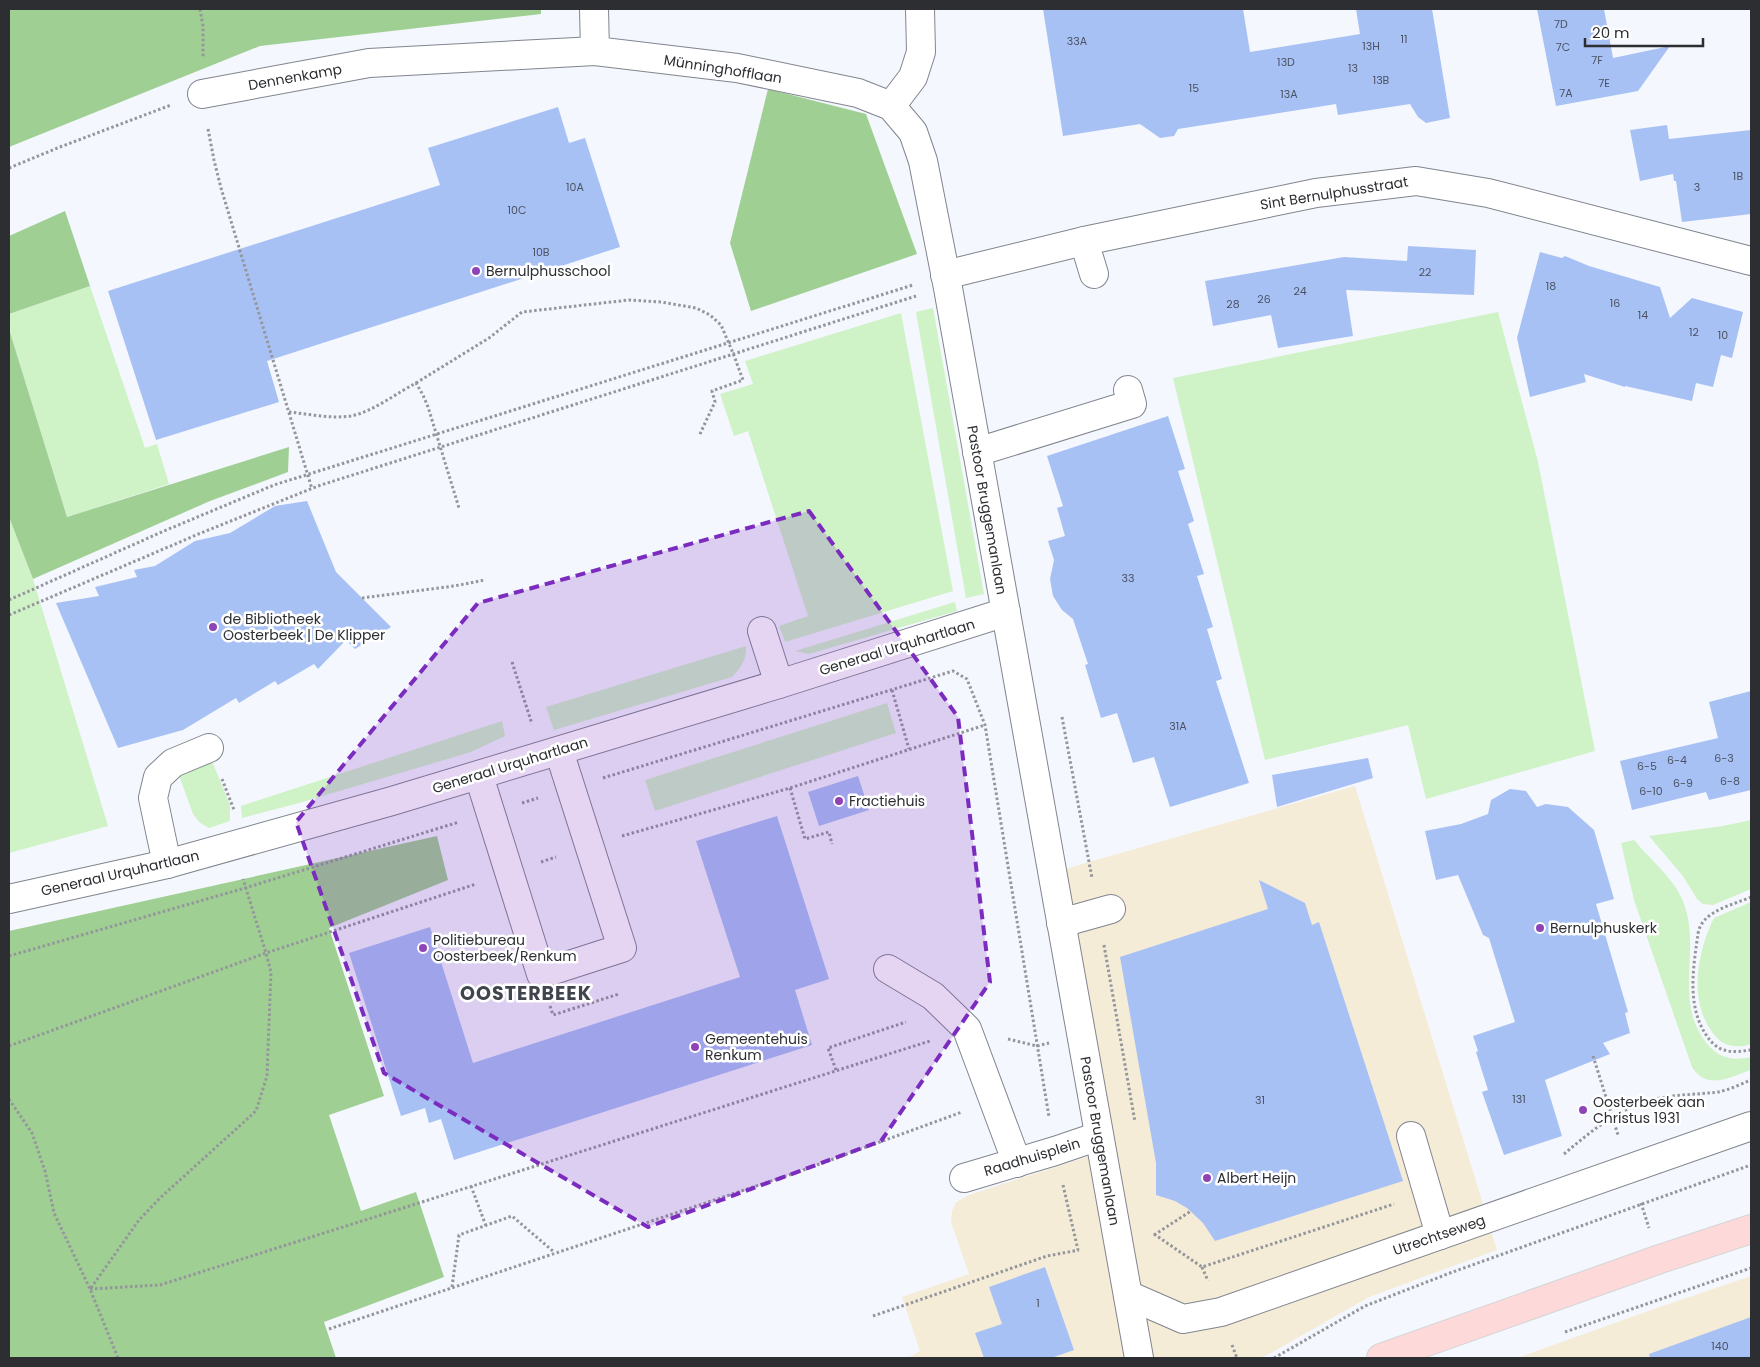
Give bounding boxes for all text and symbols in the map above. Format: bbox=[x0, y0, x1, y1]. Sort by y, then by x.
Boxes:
scale bar bbox=[1585, 15, 1702, 47]
house number: 7D bbox=[1554, 16, 1568, 32]
text: 20 m bbox=[1592, 22, 1630, 43]
house number: 11 bbox=[1400, 31, 1408, 47]
house number: 33A bbox=[1067, 33, 1088, 49]
house number: 13H bbox=[1362, 38, 1380, 54]
house number: 7C bbox=[1556, 39, 1570, 55]
street label: Münninghofflaan bbox=[663, 50, 783, 88]
house number: 7F bbox=[1591, 52, 1603, 68]
house number: 13D bbox=[1277, 54, 1295, 70]
street label: Dennenkamp bbox=[247, 59, 343, 95]
house number: 13 bbox=[1348, 60, 1358, 76]
house number: 13B bbox=[1373, 72, 1390, 88]
house number: 7E bbox=[1598, 75, 1610, 91]
house number: 15 bbox=[1189, 80, 1199, 96]
house number: 7A bbox=[1559, 85, 1573, 101]
house number: 13A bbox=[1280, 86, 1298, 102]
house number: 1B bbox=[1733, 168, 1743, 184]
street label: Sint Bernulphusstraat bbox=[1259, 171, 1409, 215]
house number: 10A bbox=[566, 179, 585, 195]
house number: 3 bbox=[1694, 179, 1700, 195]
house number: 10C bbox=[508, 202, 526, 218]
house number: 10B bbox=[532, 244, 550, 260]
place label: Bernulphusschool bbox=[486, 261, 611, 281]
house number: 22 bbox=[1419, 264, 1431, 280]
marker: Bernulphusschool bbox=[470, 265, 482, 277]
house number: 18 bbox=[1546, 278, 1556, 294]
house number: 24 bbox=[1293, 283, 1307, 299]
house number: 26 bbox=[1257, 291, 1271, 307]
house number: 16 bbox=[1610, 295, 1620, 311]
house number: 28 bbox=[1226, 296, 1240, 312]
house number: 14 bbox=[1638, 307, 1648, 323]
house number: 12 bbox=[1689, 324, 1699, 340]
house number: 10 bbox=[1718, 327, 1728, 343]
street label: Pastoor Bruggemanlaan bbox=[962, 424, 1012, 596]
house number: 33 bbox=[1122, 570, 1134, 586]
place label: de Bibliotheek Oosterbeek | De Klipper bbox=[223, 609, 385, 645]
street label: Generaal Urquhartlaan bbox=[817, 614, 977, 680]
marker: de Bibliotheek Oosterbeek | De Klipper bbox=[207, 621, 219, 633]
house number: 31A bbox=[1169, 718, 1187, 734]
street label: Generaal Urquhartlaan bbox=[430, 732, 590, 798]
house number: 6-3 bbox=[1714, 750, 1734, 766]
house number: 6-4 bbox=[1667, 752, 1687, 768]
house number: 6-5 bbox=[1637, 758, 1657, 774]
house number: 6-8 bbox=[1720, 773, 1740, 789]
house number: 6-9 bbox=[1673, 775, 1693, 791]
house number: 6-10 bbox=[1639, 783, 1663, 799]
place label: Fractiehuis bbox=[849, 791, 925, 811]
marker: Fractiehuis bbox=[833, 795, 845, 807]
street label: Generaal Urquhartlaan bbox=[39, 845, 201, 901]
place label: Bernulphuskerk bbox=[1550, 918, 1658, 938]
marker: Bernulphuskerk bbox=[1534, 922, 1546, 934]
place label: Politiebureau Oosterbeek/Renkum bbox=[433, 930, 577, 966]
marker: Politiebureau Oosterbeek/Renkum bbox=[417, 942, 429, 954]
district label: OOSTERBEEK bbox=[460, 980, 592, 1007]
place label: Gemeentehuis Renkum bbox=[705, 1029, 808, 1065]
marker: Gemeentehuis Renkum bbox=[689, 1041, 701, 1053]
street label: Pastoor Bruggemanlaan bbox=[1075, 1055, 1125, 1227]
house number: 131 bbox=[1512, 1091, 1526, 1107]
house number: 31 bbox=[1255, 1092, 1265, 1108]
place label: Oosterbeek aan Christus 1931 bbox=[1593, 1092, 1705, 1128]
marker: Oosterbeek aan Christus 1931 bbox=[1577, 1104, 1589, 1116]
street label: Raadhuisplein bbox=[981, 1133, 1083, 1181]
place label: Albert Heijn bbox=[1217, 1168, 1296, 1188]
marker: Albert Heijn bbox=[1201, 1172, 1213, 1184]
street label: Utrechtseweg bbox=[1390, 1210, 1488, 1260]
house number: 1 bbox=[1036, 1295, 1040, 1311]
house number: 140 bbox=[1711, 1338, 1729, 1354]

